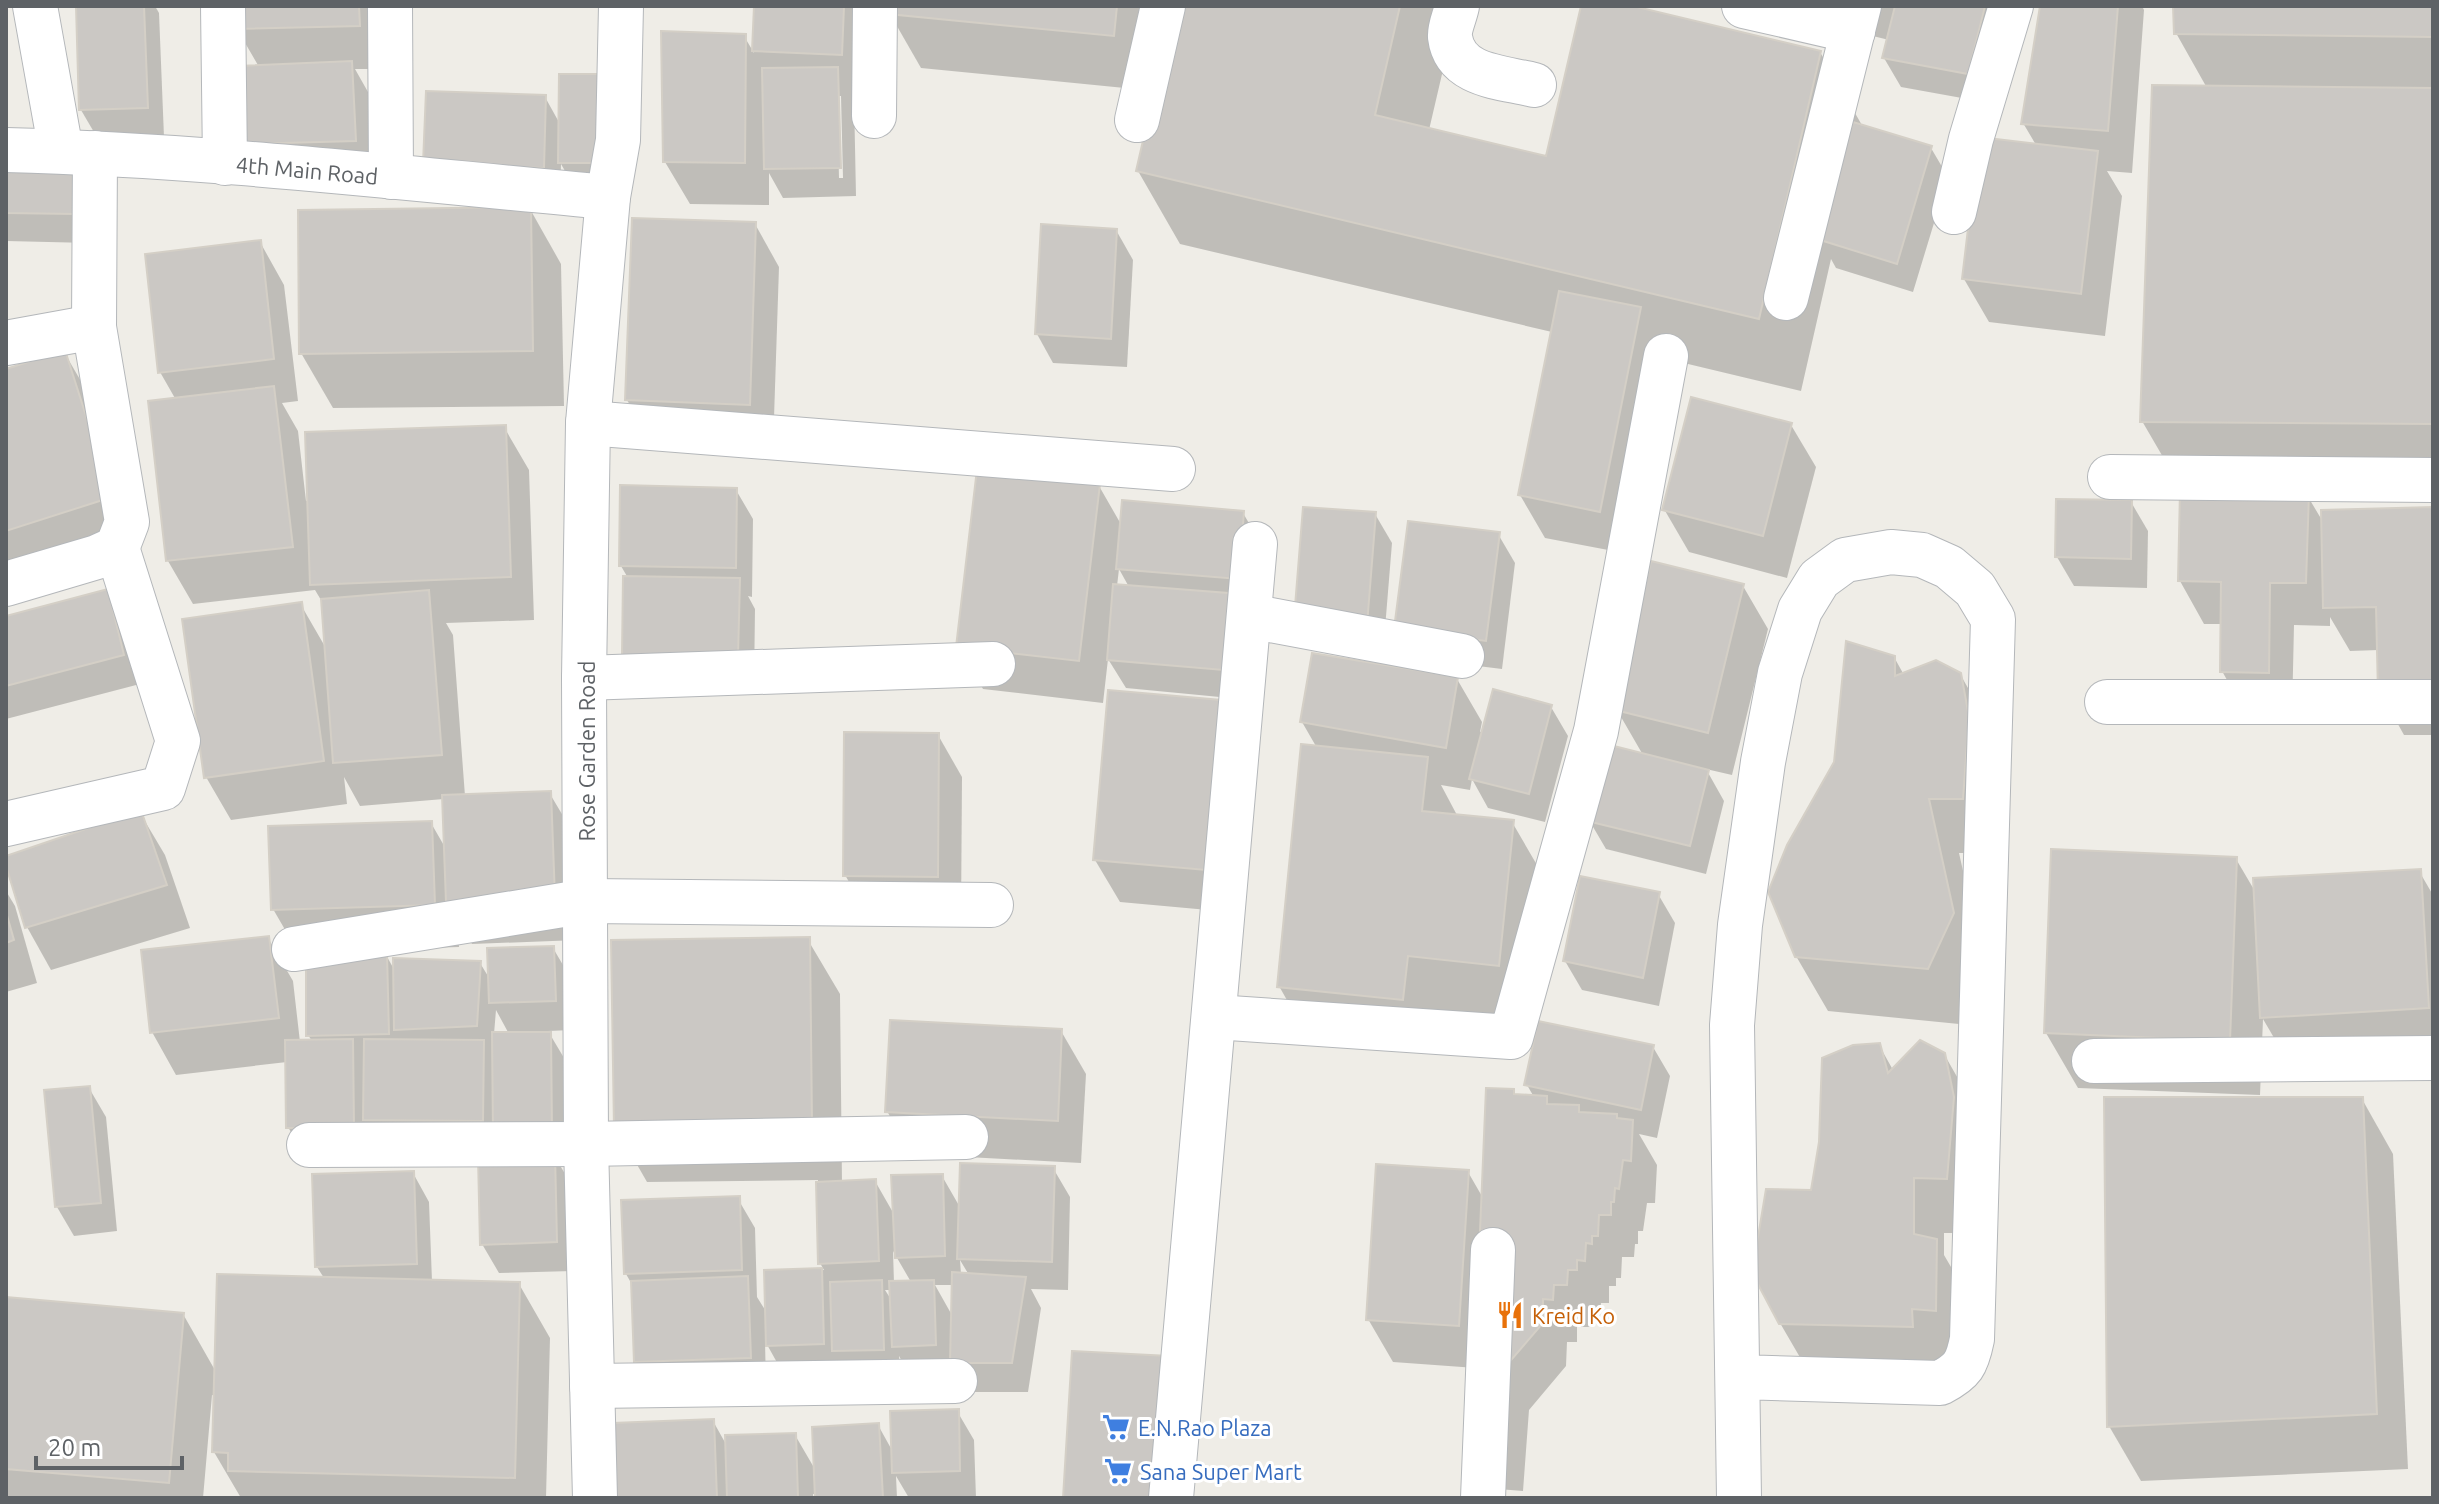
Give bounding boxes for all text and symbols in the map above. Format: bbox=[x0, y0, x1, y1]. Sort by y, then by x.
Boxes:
street label: 4th Main Road bbox=[235, 151, 379, 189]
street label: Rose Garden Road bbox=[574, 661, 599, 841]
restaurant icon: Kreid Ko bbox=[1495, 1300, 1525, 1330]
place label: Kreid Ko bbox=[1532, 1303, 1615, 1328]
supermarket icon: E.N.Rao Plaza bbox=[1101, 1412, 1131, 1442]
place label: E.N.Rao Plaza bbox=[1138, 1415, 1272, 1440]
scale bar bbox=[36, 1420, 182, 1470]
text: 20 m bbox=[48, 1434, 101, 1461]
supermarket icon: Sana Super Mart bbox=[1103, 1456, 1133, 1486]
place label: Sana Super Mart bbox=[1140, 1459, 1302, 1484]

